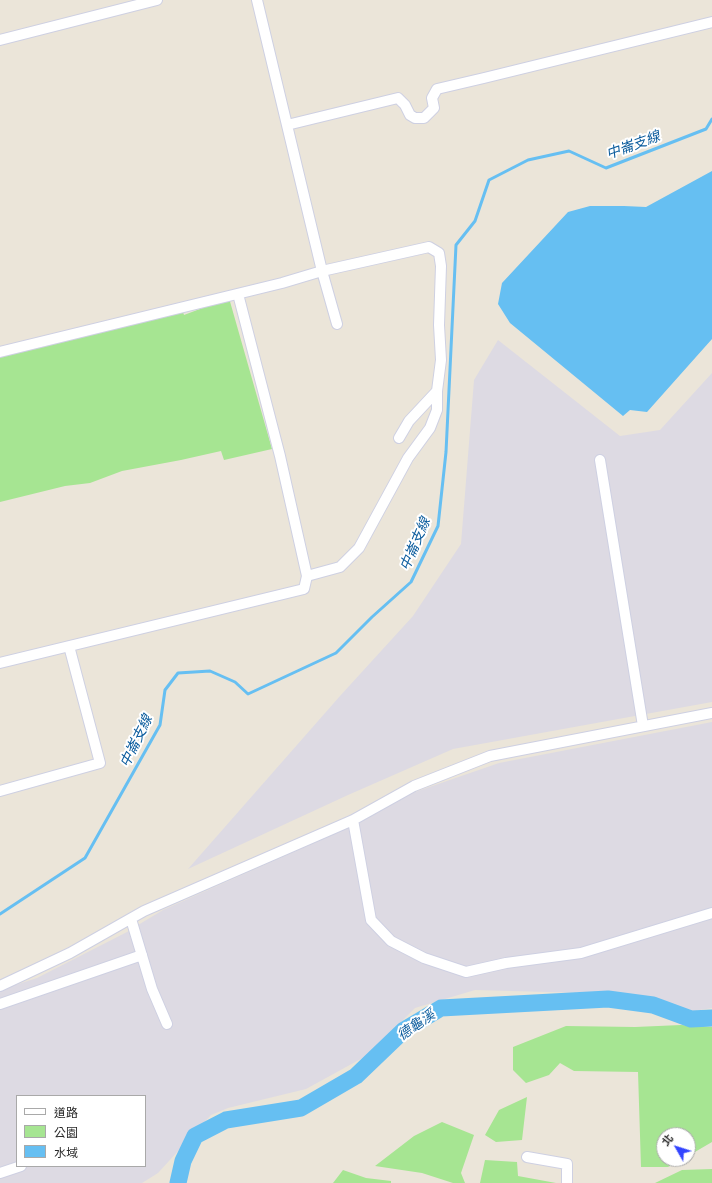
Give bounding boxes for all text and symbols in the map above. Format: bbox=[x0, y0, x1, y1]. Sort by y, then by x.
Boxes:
water label: 中崙支線 bbox=[604, 128, 662, 162]
water label: 中崙支線 bbox=[396, 515, 434, 573]
water label: 中崙支線 bbox=[116, 712, 156, 770]
water label: 德龜溪 bbox=[394, 1006, 438, 1044]
legend bbox=[16, 1095, 146, 1167]
text: 道路 bbox=[54, 1105, 78, 1119]
text: 公園 bbox=[54, 1125, 78, 1139]
north arrow bbox=[656, 1127, 696, 1167]
text: 北 bbox=[659, 1131, 676, 1148]
text: 水域 bbox=[54, 1145, 78, 1159]

